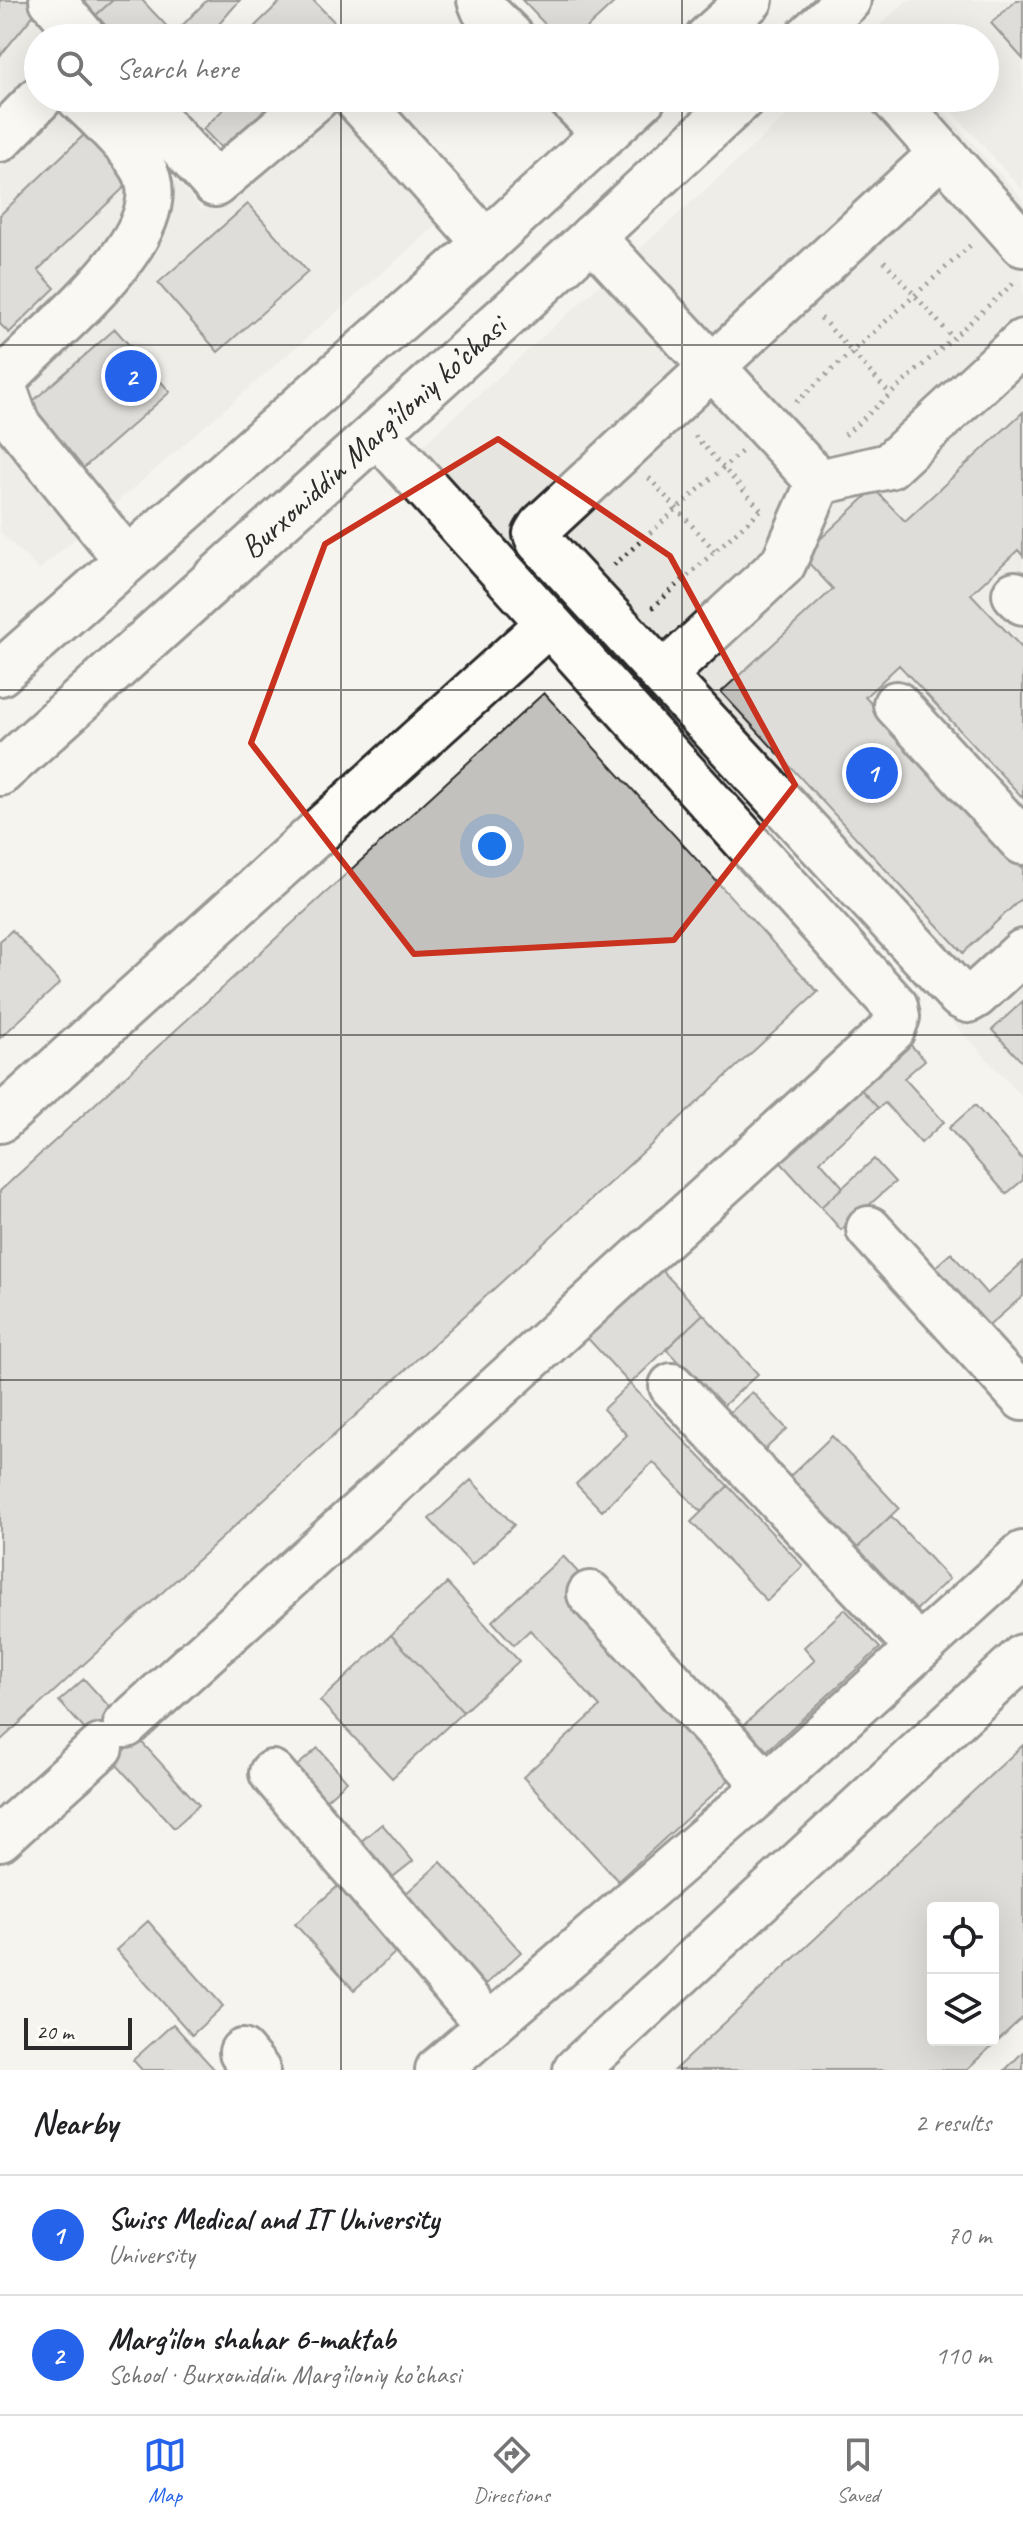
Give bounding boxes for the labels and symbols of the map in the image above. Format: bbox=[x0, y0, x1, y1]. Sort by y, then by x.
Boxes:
street label: Burxoniddin Marg’iloniy ko’chasi bbox=[232, 304, 518, 568]
pin: 2 bbox=[105, 346, 157, 406]
pin: 1 bbox=[846, 743, 898, 803]
your location bbox=[472, 826, 512, 866]
scale bar bbox=[24, 2014, 132, 2050]

